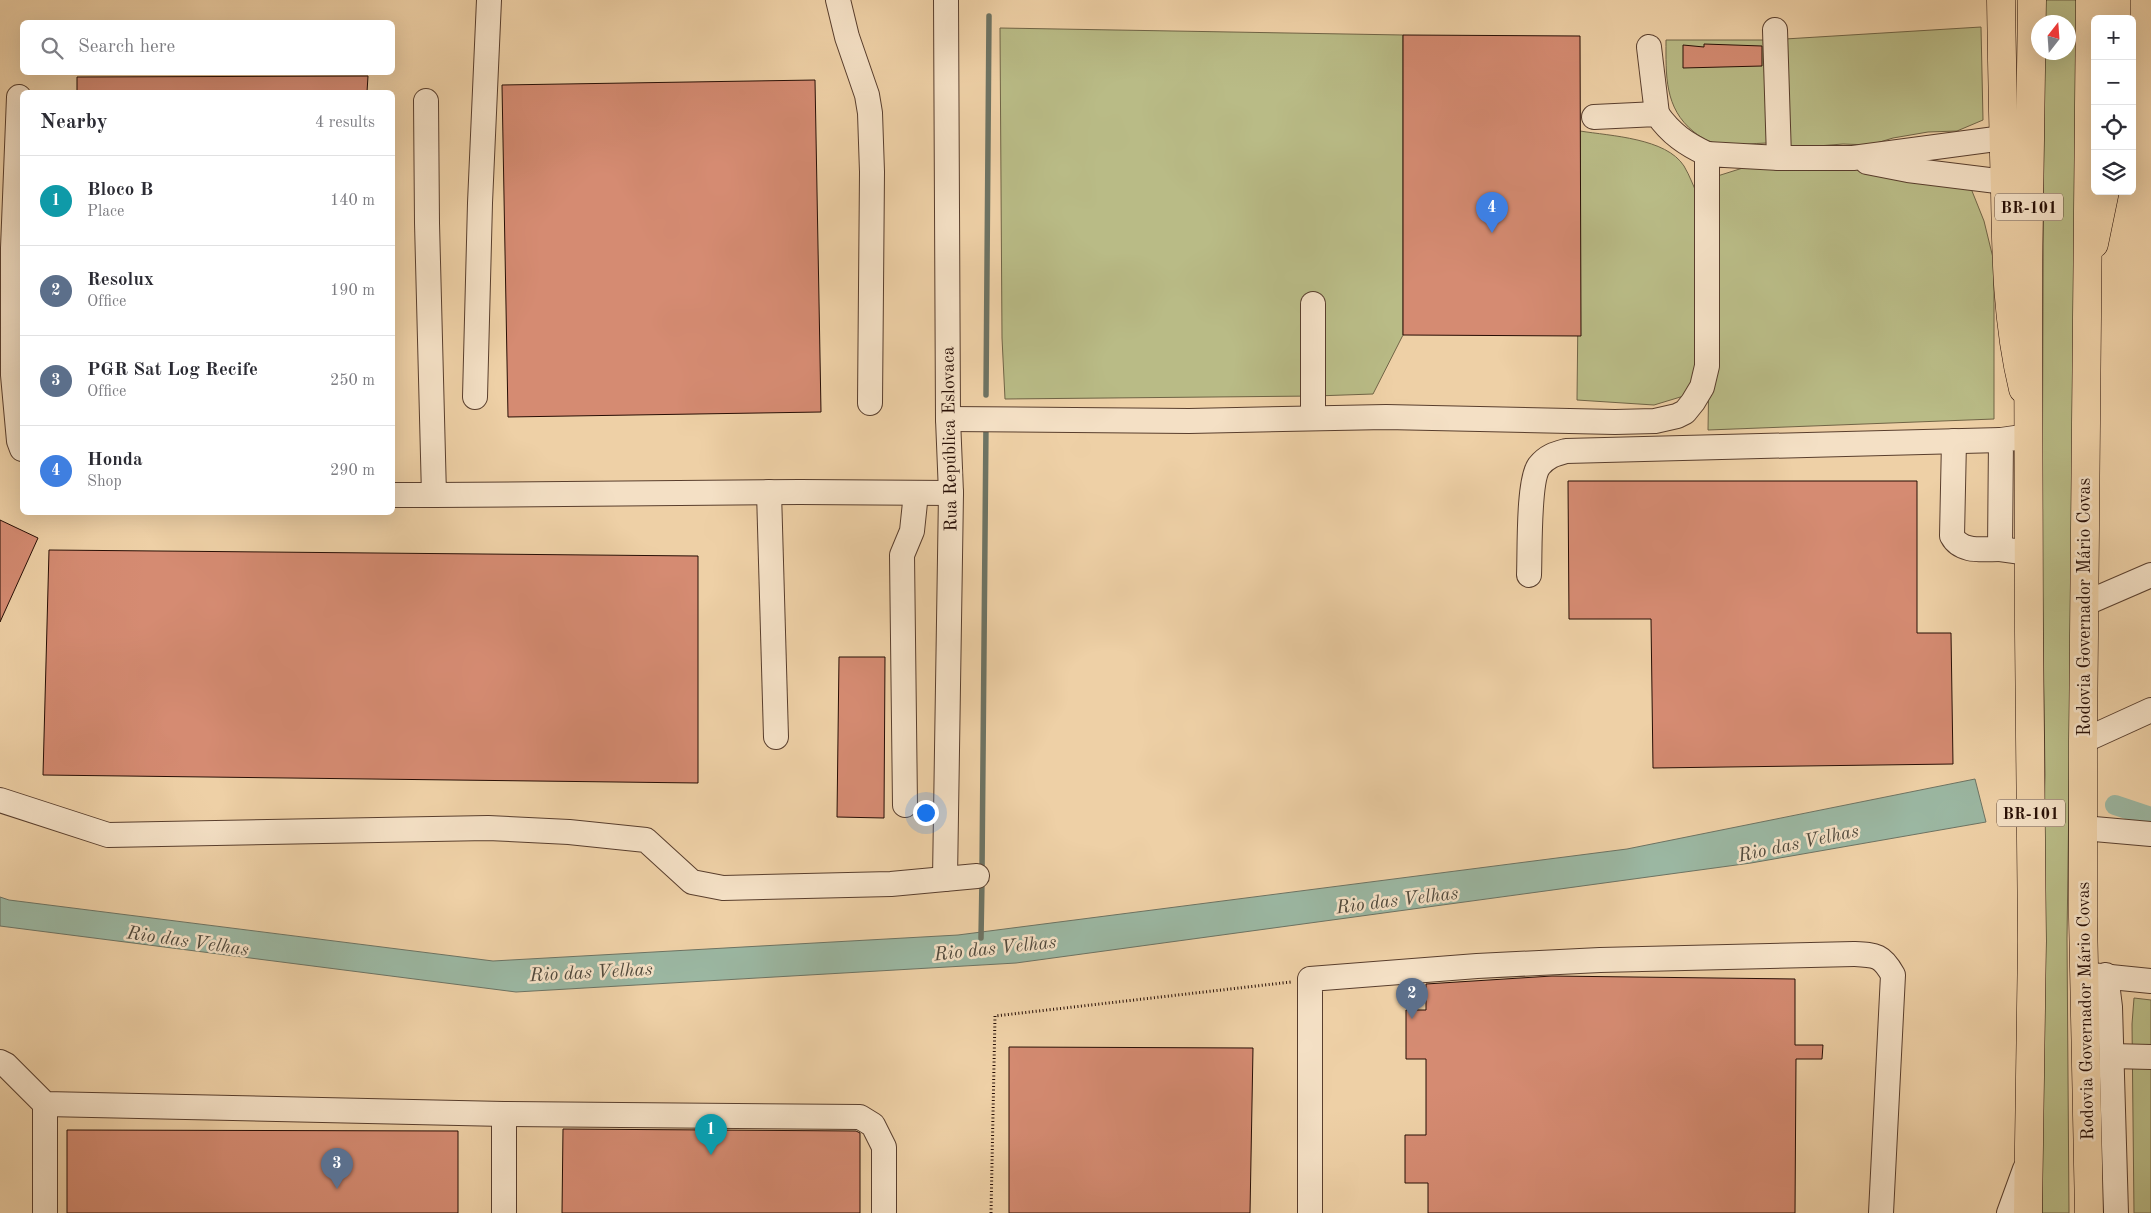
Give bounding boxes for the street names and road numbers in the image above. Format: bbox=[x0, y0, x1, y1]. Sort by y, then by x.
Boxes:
road number: BR-101 bbox=[1995, 193, 2063, 220]
street label: Rua República Eslovaca bbox=[939, 346, 961, 532]
street label: Rodovia Governador Mário Covas bbox=[2076, 478, 2094, 736]
road number: BR-101 bbox=[1997, 800, 2065, 826]
street label: Rodovia Governador Mário Covas bbox=[2075, 881, 2097, 1140]

